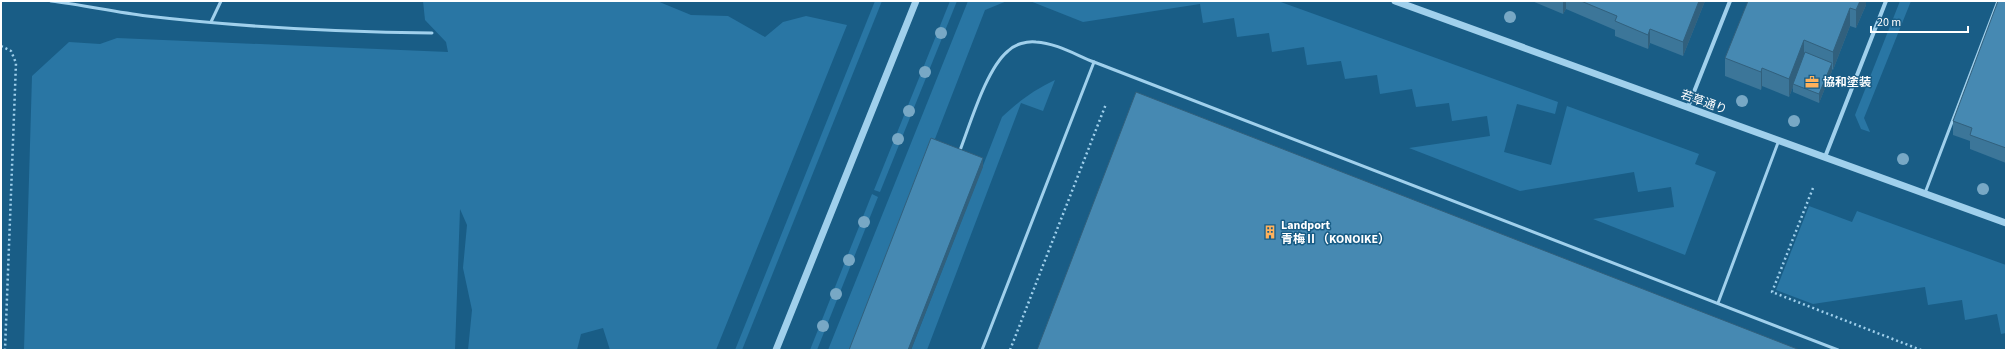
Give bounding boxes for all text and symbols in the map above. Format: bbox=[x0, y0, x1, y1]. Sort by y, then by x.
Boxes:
scale bar bbox=[1871, 8, 1968, 34]
text: 20 m bbox=[1877, 14, 1901, 31]
office icon: 協和塗装 bbox=[1804, 74, 1820, 90]
place label: 協和塗装 bbox=[1823, 74, 1871, 91]
street label: 若草通り bbox=[1678, 86, 1729, 119]
place label: Landport 青梅Ⅱ（KONOIKE） bbox=[1281, 217, 1390, 248]
building icon: Landport 青梅Ⅱ（KONOIKE） bbox=[1262, 224, 1278, 240]

